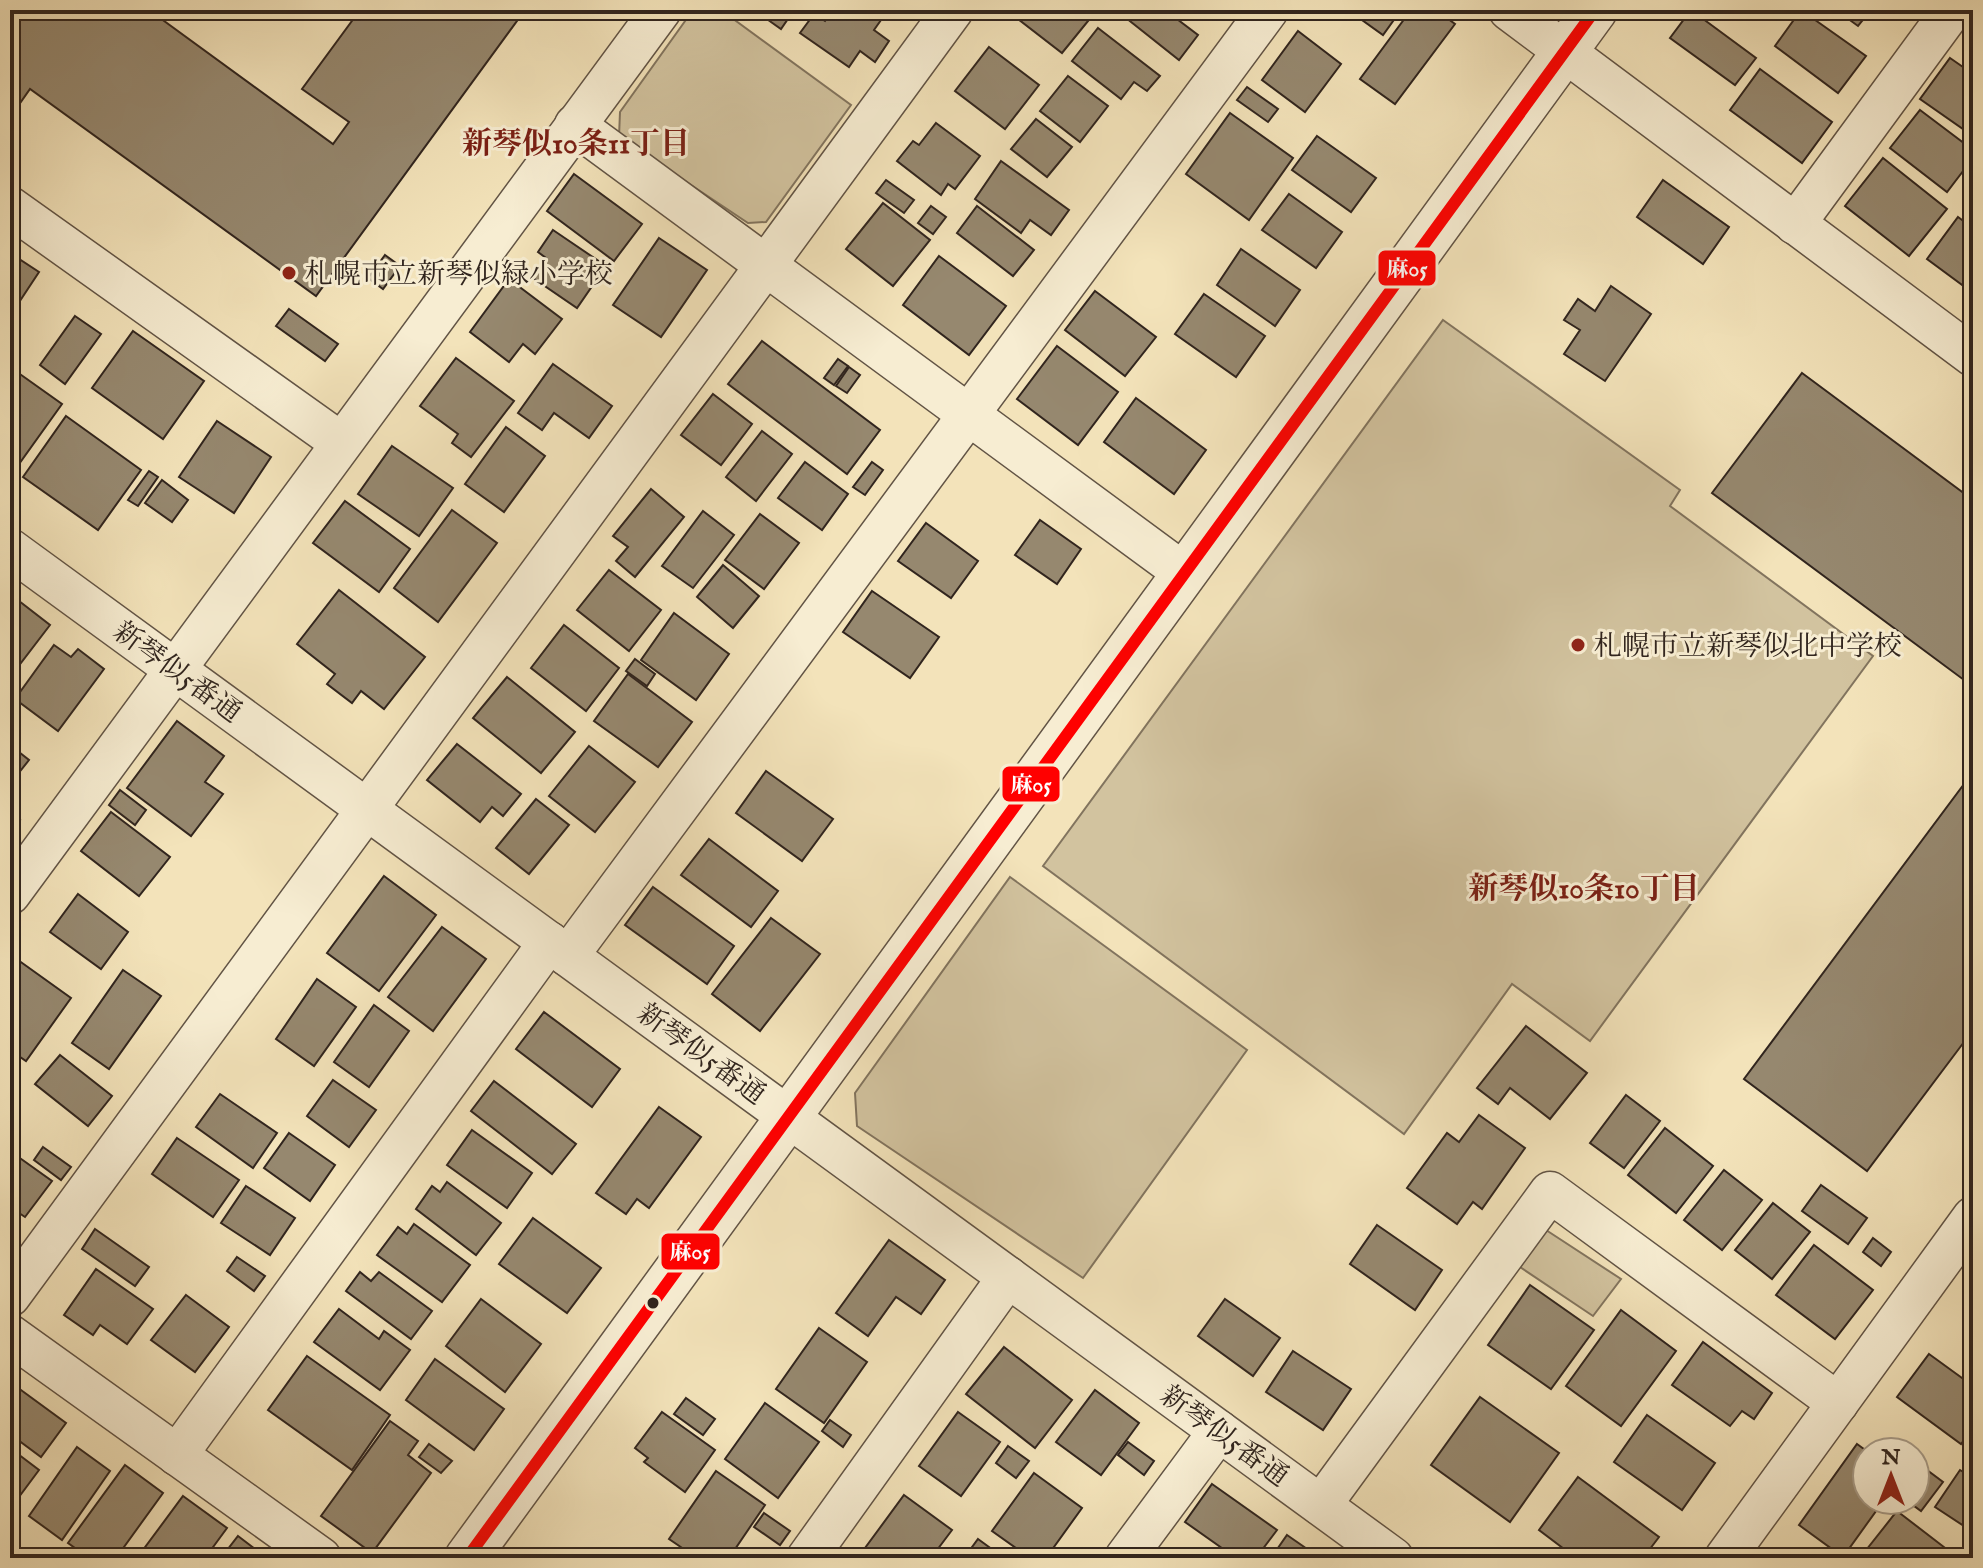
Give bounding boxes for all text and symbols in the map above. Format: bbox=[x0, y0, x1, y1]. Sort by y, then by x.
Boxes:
district label: 新琴似10条11丁目 bbox=[462, 126, 690, 164]
line badge: 麻05 bbox=[1377, 249, 1437, 287]
text: 麻05 bbox=[1387, 256, 1427, 284]
place label: 札幌市立新琴似緑小学校 bbox=[305, 258, 613, 293]
marker: 札幌市立新琴似緑小学校 bbox=[280, 264, 298, 282]
street label: 新琴似5番通 bbox=[106, 615, 248, 731]
place label: 札幌市立新琴似北中学校 bbox=[1594, 630, 1902, 665]
marker: 札幌市立新琴似北中学校 bbox=[1569, 636, 1587, 654]
line badge: 麻05 bbox=[1001, 765, 1061, 803]
text: 麻05 bbox=[1011, 772, 1051, 800]
district label: 新琴似10条10丁目 bbox=[1468, 871, 1700, 909]
street label: 新琴似5番通 bbox=[630, 997, 772, 1113]
line badge: 麻05 bbox=[660, 1232, 721, 1271]
text: 麻05 bbox=[670, 1239, 710, 1267]
unlabelled marker bbox=[645, 1295, 661, 1311]
street label: 新琴似5番通 bbox=[1153, 1379, 1295, 1495]
north arrow bbox=[1851, 1436, 1931, 1516]
text: N bbox=[1880, 1444, 1901, 1472]

